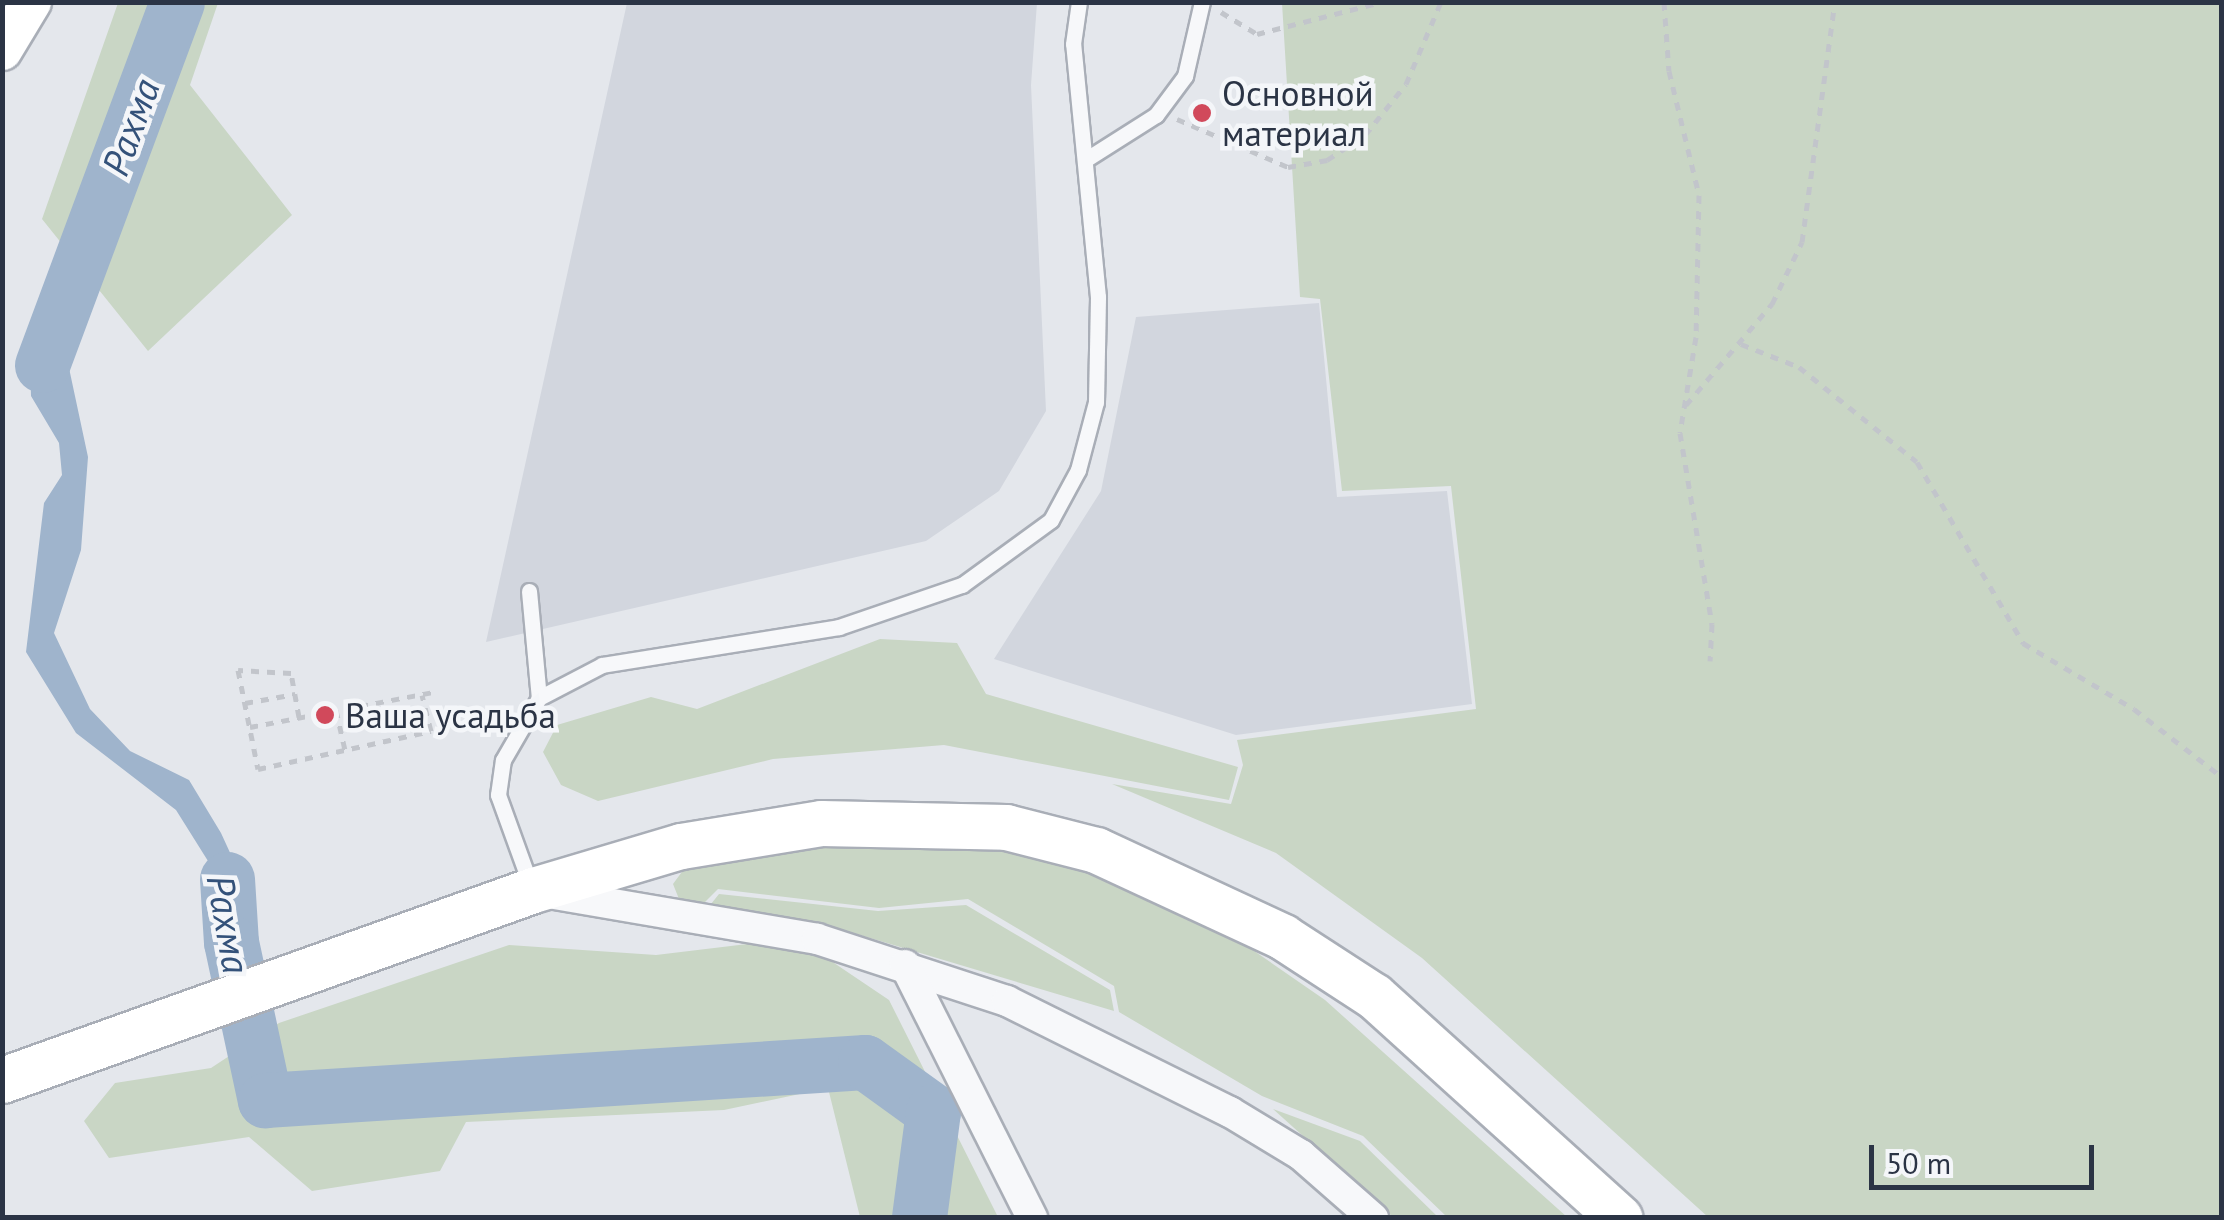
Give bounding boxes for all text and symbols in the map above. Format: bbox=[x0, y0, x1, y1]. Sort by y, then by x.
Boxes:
place label: Основной материал bbox=[1222, 72, 1374, 154]
water label: Рахма bbox=[92, 73, 168, 181]
marker: Основной материал bbox=[1191, 102, 1213, 124]
place label: Ваша усадьба bbox=[345, 694, 556, 736]
marker: Ваша усадьба bbox=[314, 704, 336, 726]
water label: Рахма bbox=[198, 871, 260, 977]
scale bar bbox=[1874, 1125, 2099, 1187]
text: 50 m bbox=[1886, 1143, 1951, 1182]

